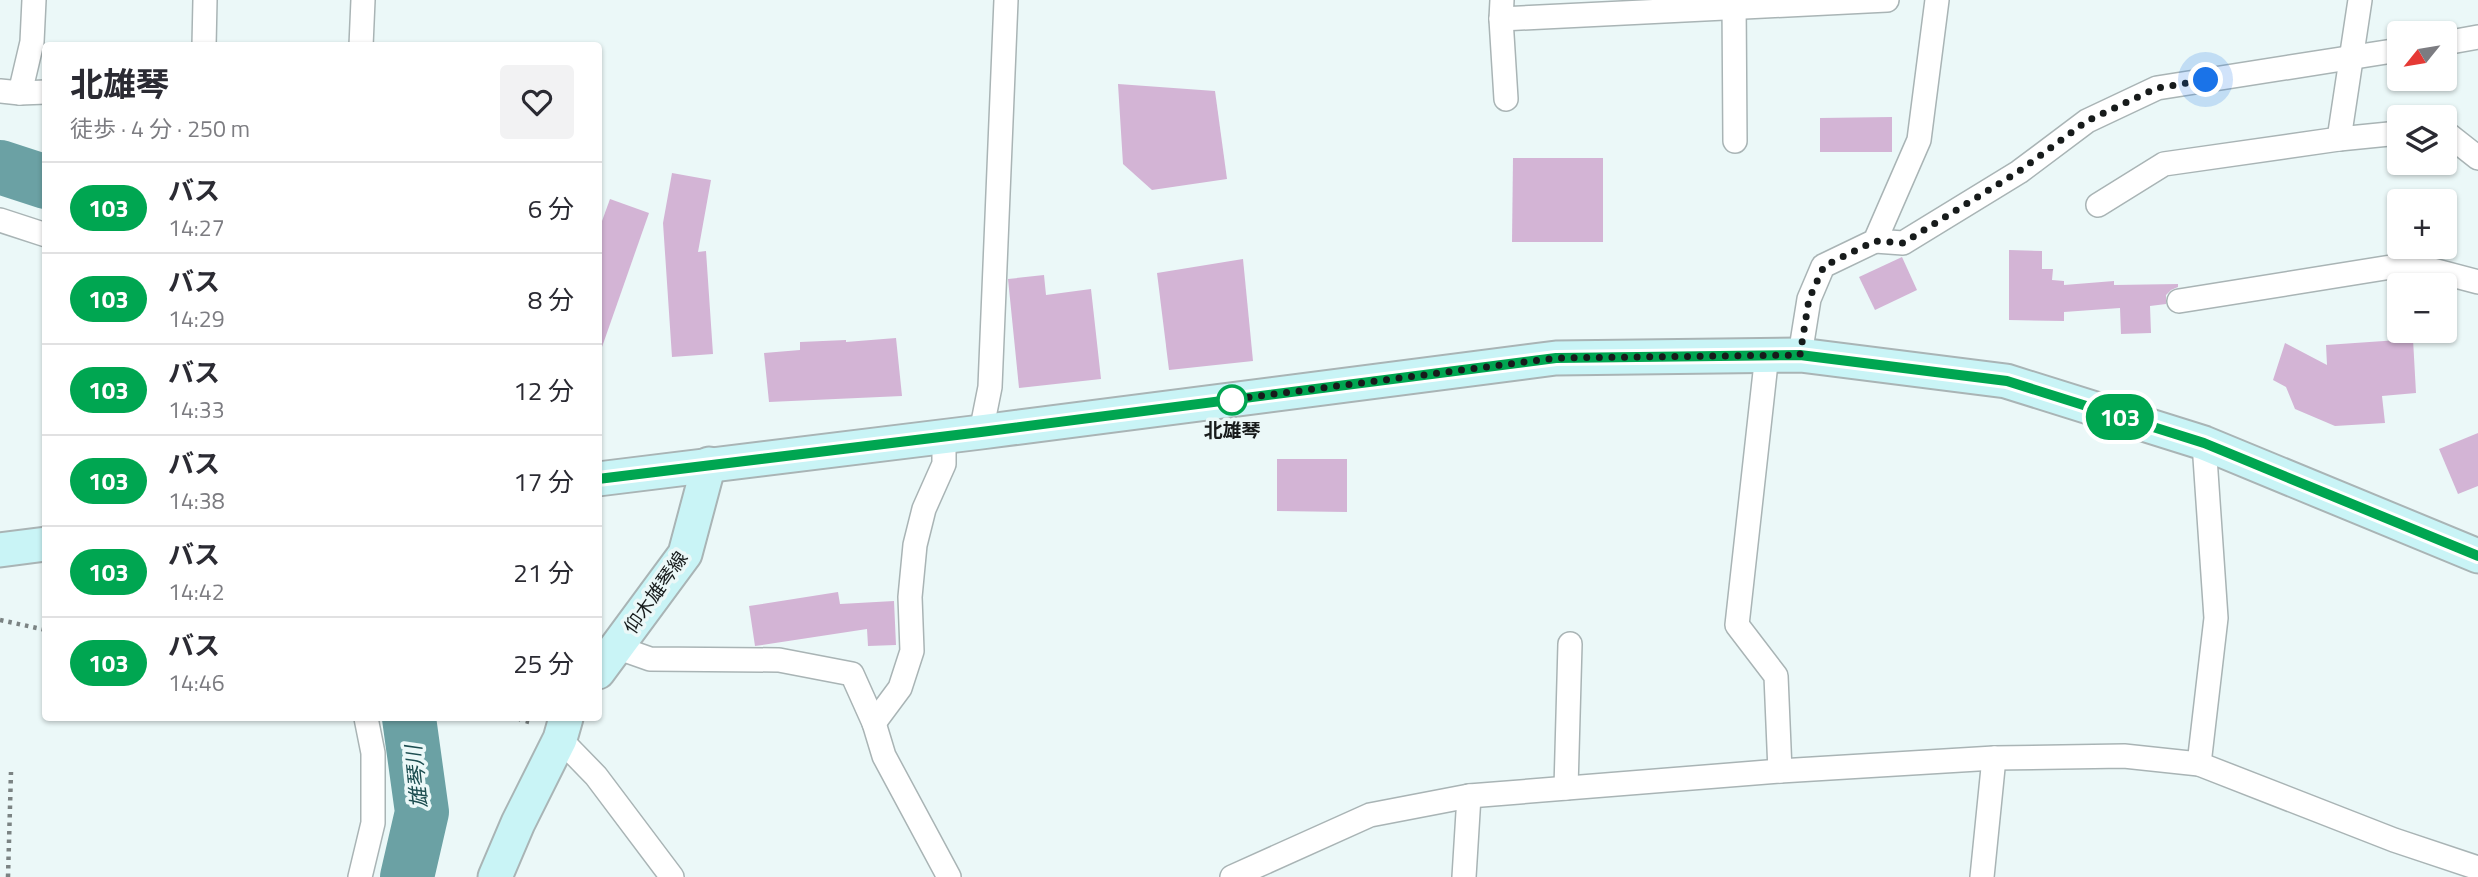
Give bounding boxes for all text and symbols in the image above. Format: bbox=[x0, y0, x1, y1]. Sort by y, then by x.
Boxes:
north arrow bbox=[2387, 21, 2457, 91]
map controls bbox=[2387, 21, 2457, 343]
text: 北雄琴 bbox=[70, 59, 169, 109]
your location bbox=[2188, 62, 2223, 97]
button: heart bbox=[500, 65, 574, 139]
button: layers bbox=[2387, 105, 2457, 175]
text: 徒歩 · 4 分 · 250 m bbox=[70, 111, 250, 146]
text: バス bbox=[168, 171, 220, 210]
text: 6 分 bbox=[528, 189, 574, 228]
button: + bbox=[2387, 189, 2457, 259]
text: 103 bbox=[88, 190, 129, 226]
text: 14:27 bbox=[168, 210, 225, 245]
text: バス bbox=[168, 262, 220, 301]
button: − bbox=[2387, 273, 2457, 343]
text: 8 分 bbox=[528, 280, 574, 319]
text: 103 bbox=[88, 281, 129, 317]
text: 14:29 bbox=[168, 301, 225, 336]
text: バス bbox=[168, 353, 220, 392]
text: 12 分 bbox=[513, 371, 574, 410]
text: 103 bbox=[88, 372, 129, 408]
marker: 北雄琴 bbox=[1217, 385, 1247, 415]
text: 14:33 bbox=[168, 392, 225, 427]
line badge: 103 bbox=[2080, 394, 2160, 440]
text: 103 bbox=[2100, 399, 2140, 435]
place label: 北雄琴 bbox=[1203, 415, 1261, 444]
text: バス bbox=[168, 444, 220, 483]
text: 17 分 bbox=[513, 462, 574, 501]
text: 103 bbox=[88, 463, 129, 499]
text: 14:38 bbox=[168, 483, 225, 518]
text: バス bbox=[168, 535, 220, 574]
street label: 仰木雄琴線 bbox=[616, 545, 694, 639]
text: 21 分 bbox=[513, 553, 574, 592]
text: 103 bbox=[88, 554, 129, 590]
text: 14:42 bbox=[168, 574, 225, 609]
text: バス bbox=[168, 626, 220, 665]
text: 25 分 bbox=[513, 644, 574, 683]
text: 103 bbox=[88, 645, 129, 681]
text: 14:46 bbox=[168, 665, 225, 700]
water label: 雄琴川 bbox=[397, 742, 435, 810]

